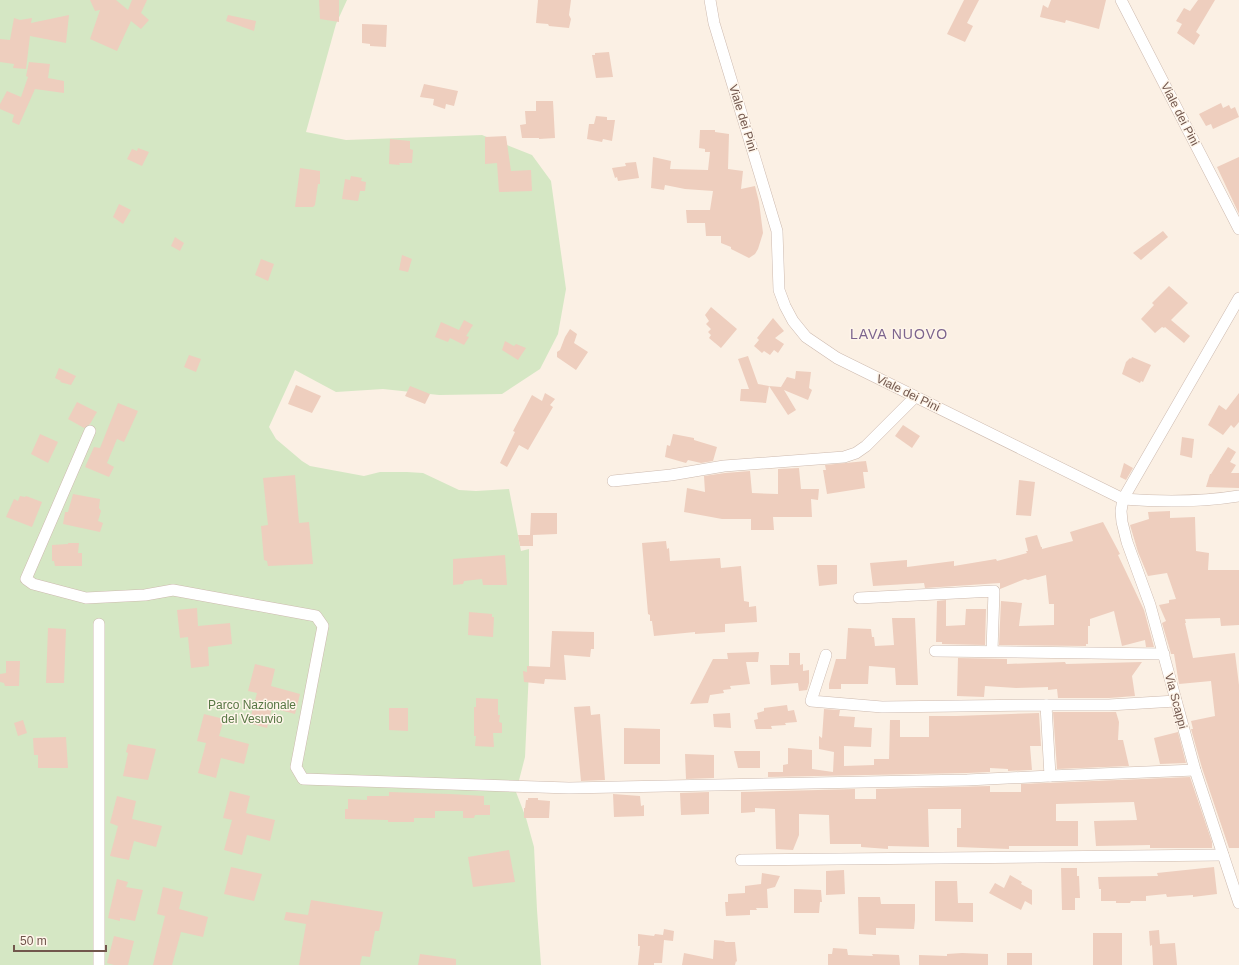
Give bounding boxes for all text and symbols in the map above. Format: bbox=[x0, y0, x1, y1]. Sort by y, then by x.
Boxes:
street label: Viale dei Pini bbox=[1158, 80, 1202, 148]
street label: Viale dei Pini bbox=[726, 83, 760, 153]
district label: LAVA NUOVO bbox=[850, 326, 948, 342]
street label: Viale dei Pini bbox=[874, 372, 942, 414]
street label: Via Scappi bbox=[1162, 672, 1190, 730]
park label: Parco Nazionale del Vesuvio bbox=[208, 698, 296, 726]
scale bar bbox=[14, 927, 106, 953]
text: 50 m bbox=[20, 934, 47, 948]

